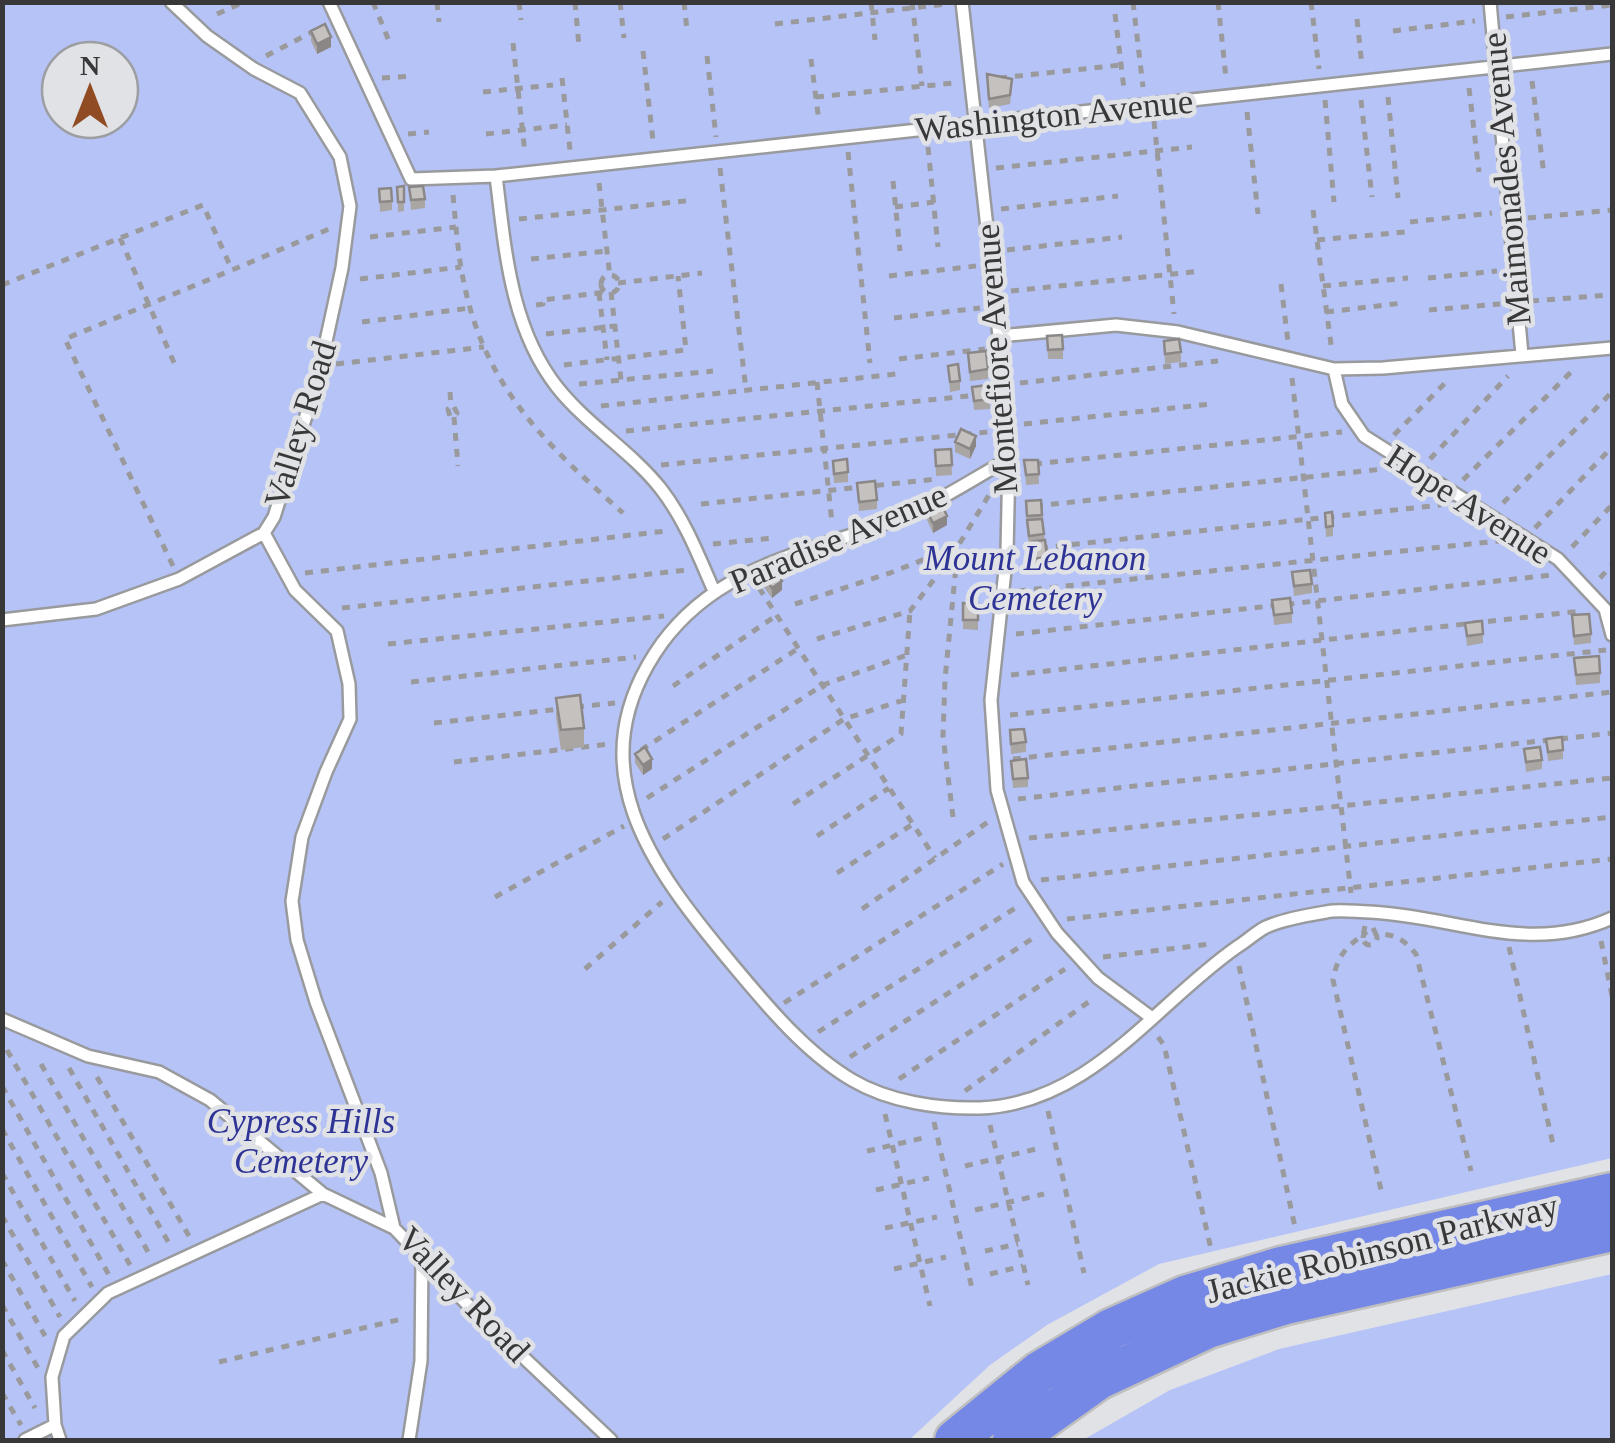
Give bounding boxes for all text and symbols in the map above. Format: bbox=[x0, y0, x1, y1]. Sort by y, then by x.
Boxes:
street label: Maimonades Avenue bbox=[1474, 31, 1539, 327]
north arrow bbox=[40, 40, 140, 140]
text: N bbox=[80, 50, 100, 81]
street label: Washington Avenue bbox=[913, 82, 1195, 149]
street label: Montefiore Avenue bbox=[968, 223, 1025, 495]
street label: Valley Road bbox=[257, 336, 344, 512]
street label: Hope Avenue bbox=[1379, 437, 1559, 572]
street label: Paradise Avenue bbox=[724, 475, 952, 602]
park label: Mount Lebanon Cemetery bbox=[923, 539, 1146, 618]
park label: Cypress Hills Cemetery bbox=[207, 1102, 395, 1181]
street label: Jackie Robinson Parkway bbox=[1202, 1186, 1563, 1311]
street label: Valley Road bbox=[390, 1219, 538, 1370]

